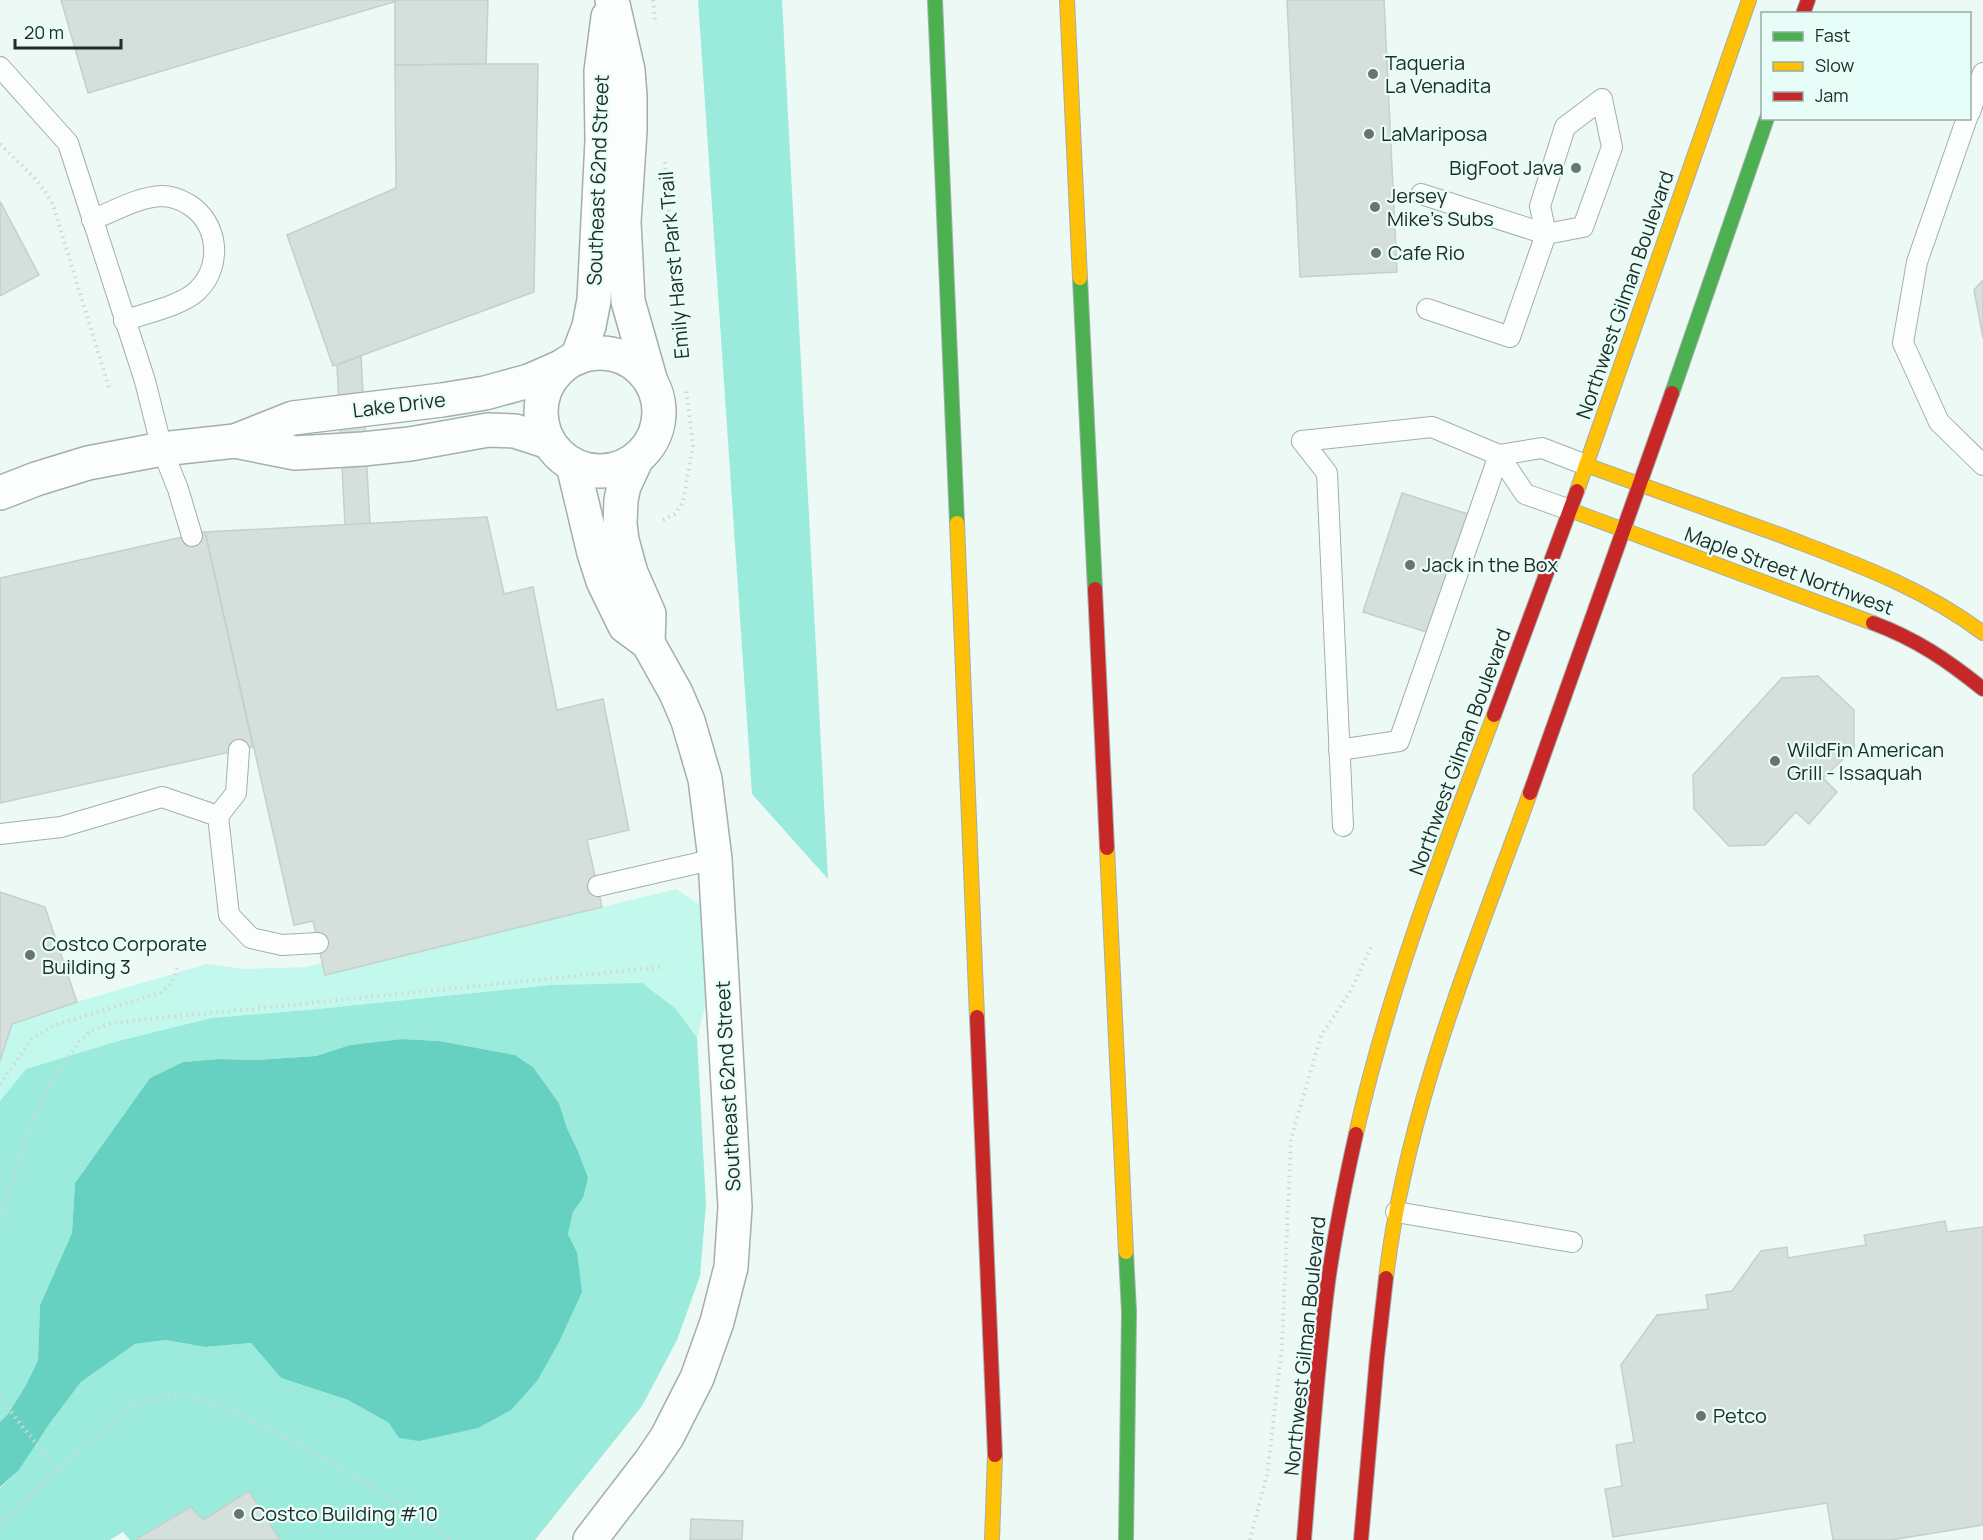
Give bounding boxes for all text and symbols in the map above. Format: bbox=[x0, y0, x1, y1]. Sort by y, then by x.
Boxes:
scale bar bbox=[15, 12, 122, 50]
legend bbox=[1761, 12, 1971, 120]
text: 20 m bbox=[24, 20, 64, 44]
text: Fast bbox=[1815, 23, 1850, 47]
place label: Taqueria La Venadita bbox=[1385, 49, 1491, 99]
text: Slow bbox=[1815, 53, 1855, 77]
marker: Taqueria La Venadita bbox=[1366, 67, 1380, 81]
street label: Southeast 62nd Street bbox=[580, 74, 615, 286]
text: Jam bbox=[1815, 83, 1849, 107]
place label: LaMariposa bbox=[1381, 120, 1487, 147]
marker: LaMariposa bbox=[1362, 127, 1376, 141]
place label: BigFoot Java bbox=[1449, 154, 1564, 181]
marker: BigFoot Java bbox=[1569, 161, 1583, 175]
street label: Northwest Gilman Boulevard bbox=[1569, 167, 1680, 422]
street label: Emily Harst Park Trail bbox=[652, 170, 695, 360]
place label: Jersey Mike's Subs bbox=[1387, 182, 1494, 232]
marker: Jersey Mike's Subs bbox=[1368, 200, 1382, 214]
place label: Cafe Rio bbox=[1388, 239, 1465, 266]
marker: Cafe Rio bbox=[1369, 246, 1383, 260]
street label: Lake Drive bbox=[351, 385, 447, 424]
street label: Maple Street Northwest bbox=[1681, 520, 1897, 621]
place label: Jack in the Box bbox=[1422, 551, 1558, 578]
marker: Jack in the Box bbox=[1403, 558, 1417, 572]
street label: Northwest Gilman Boulevard bbox=[1402, 625, 1517, 879]
place label: WildFin American Grill - Issaquah bbox=[1787, 736, 1944, 786]
marker: WildFin American Grill - Issaquah bbox=[1768, 754, 1782, 768]
place label: Costco Corporate Building 3 bbox=[42, 930, 207, 980]
marker: Costco Corporate Building 3 bbox=[23, 948, 37, 962]
street label: Southeast 62nd Street bbox=[708, 980, 747, 1192]
street label: Northwest Gilman Boulevard bbox=[1277, 1215, 1332, 1477]
place label: Petco bbox=[1713, 1402, 1767, 1429]
marker: Petco bbox=[1694, 1409, 1708, 1423]
place label: Costco Building #10 bbox=[251, 1500, 438, 1527]
marker: Costco Building #10 bbox=[232, 1507, 246, 1521]

